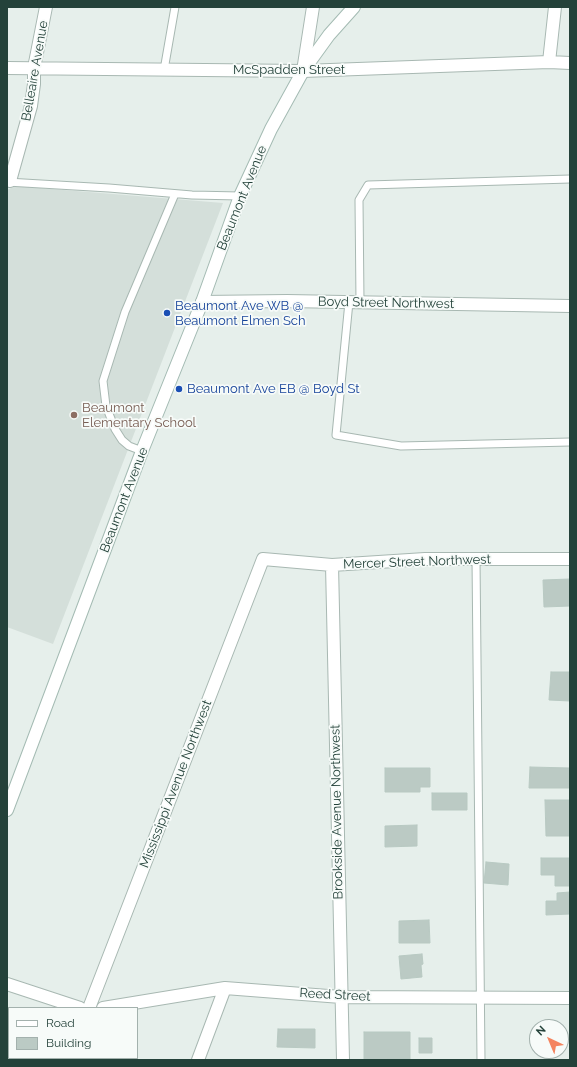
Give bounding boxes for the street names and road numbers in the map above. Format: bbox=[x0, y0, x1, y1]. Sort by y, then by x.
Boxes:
street label: Belleaire Avenue bbox=[18, 20, 52, 122]
street label: McSpadden Street bbox=[233, 62, 345, 78]
street label: Beaumont Avenue bbox=[214, 143, 270, 253]
street label: Boyd Street Northwest bbox=[318, 294, 454, 312]
street label: Beaumont Avenue bbox=[97, 445, 151, 555]
street label: Mercer Street Northwest bbox=[343, 552, 491, 572]
street label: Mississippi Avenue Northwest bbox=[137, 698, 215, 870]
street label: Brookside Avenue Northwest bbox=[328, 724, 346, 900]
street label: Reed Street bbox=[299, 985, 371, 1005]

